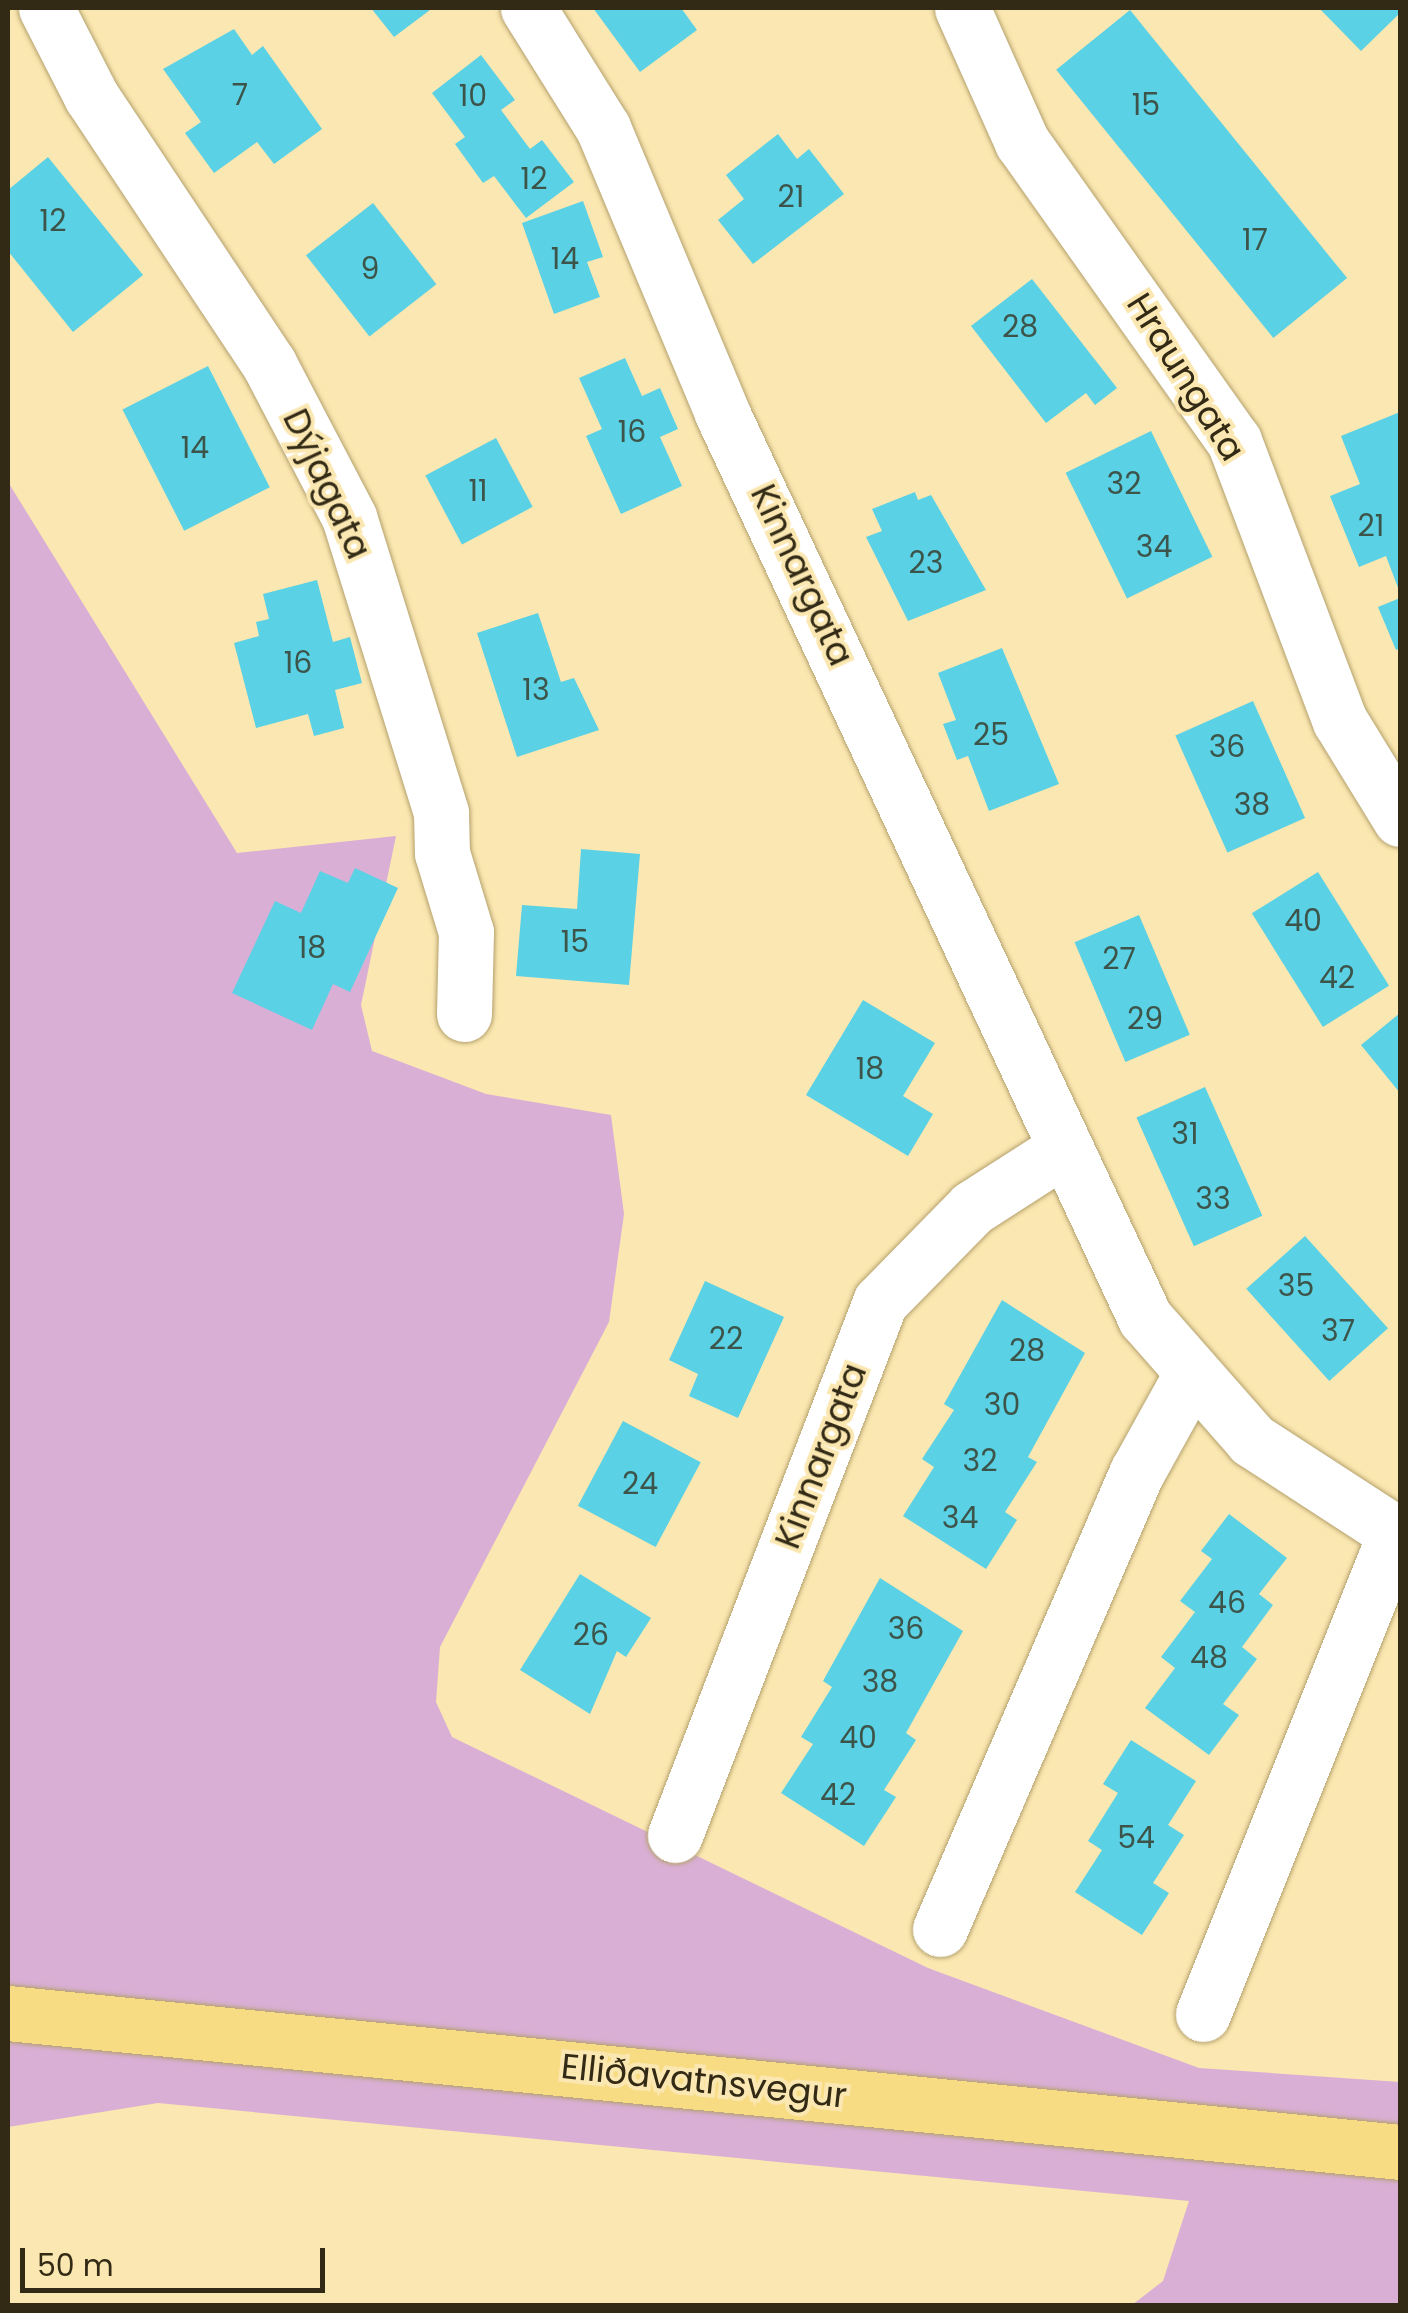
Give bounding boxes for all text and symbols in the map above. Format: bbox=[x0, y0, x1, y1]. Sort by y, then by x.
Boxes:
house number: 7 bbox=[232, 77, 248, 113]
house number: 10 bbox=[459, 78, 487, 114]
house number: 15 bbox=[1132, 87, 1160, 123]
house number: 12 bbox=[521, 161, 547, 197]
house number: 21 bbox=[778, 179, 804, 215]
house number: 12 bbox=[40, 203, 66, 239]
house number: 17 bbox=[1242, 222, 1268, 258]
house number: 14 bbox=[551, 241, 579, 277]
house number: 9 bbox=[361, 251, 379, 287]
street label: Hraungata bbox=[1118, 286, 1254, 468]
house number: 28 bbox=[1002, 309, 1038, 345]
street label: Dýjagata bbox=[274, 402, 380, 566]
house number: 16 bbox=[618, 414, 646, 450]
house number: 14 bbox=[181, 430, 209, 466]
house number: 32 bbox=[1107, 466, 1141, 502]
house number: 11 bbox=[468, 473, 488, 509]
street label: Kinnargata bbox=[742, 478, 862, 672]
house number: 21 bbox=[1358, 508, 1384, 544]
house number: 34 bbox=[1136, 529, 1172, 565]
house number: 23 bbox=[909, 545, 943, 581]
house number: 16 bbox=[284, 645, 312, 681]
house number: 13 bbox=[522, 672, 550, 708]
house number: 25 bbox=[973, 717, 1009, 753]
house number: 36 bbox=[1209, 729, 1245, 765]
house number: 38 bbox=[1234, 787, 1270, 823]
house number: 40 bbox=[1284, 903, 1322, 939]
house number: 15 bbox=[561, 924, 589, 960]
house number: 18 bbox=[298, 930, 326, 966]
house number: 27 bbox=[1102, 941, 1136, 977]
house number: 42 bbox=[1319, 960, 1355, 996]
house number: 29 bbox=[1127, 1001, 1163, 1037]
house number: 18 bbox=[856, 1051, 884, 1087]
house number: 31 bbox=[1171, 1116, 1199, 1152]
house number: 33 bbox=[1195, 1181, 1231, 1217]
house number: 35 bbox=[1278, 1268, 1314, 1304]
house number: 37 bbox=[1321, 1313, 1355, 1349]
house number: 22 bbox=[709, 1321, 743, 1357]
house number: 28 bbox=[1009, 1333, 1045, 1369]
street label: Kinnargata bbox=[766, 1358, 876, 1554]
house number: 30 bbox=[984, 1387, 1020, 1423]
house number: 32 bbox=[963, 1443, 997, 1479]
house number: 24 bbox=[622, 1466, 658, 1502]
house number: 34 bbox=[942, 1500, 978, 1536]
house number: 46 bbox=[1208, 1585, 1246, 1621]
house number: 36 bbox=[888, 1611, 924, 1647]
house number: 26 bbox=[573, 1617, 609, 1653]
house number: 48 bbox=[1190, 1640, 1228, 1676]
house number: 38 bbox=[862, 1664, 898, 1700]
house number: 40 bbox=[839, 1720, 877, 1756]
house number: 42 bbox=[820, 1777, 856, 1813]
house number: 54 bbox=[1117, 1820, 1155, 1856]
street label: Elliðavatnsvegur bbox=[559, 2045, 849, 2117]
scale bar bbox=[25, 2228, 330, 2290]
text: 50 m bbox=[37, 2244, 114, 2287]

